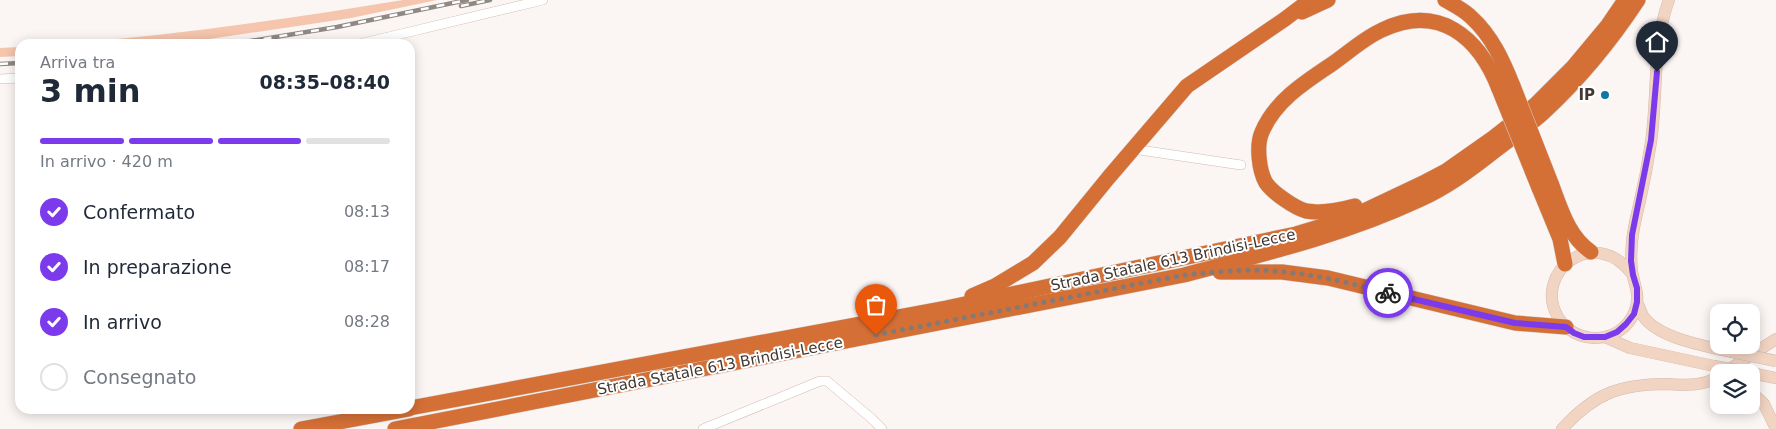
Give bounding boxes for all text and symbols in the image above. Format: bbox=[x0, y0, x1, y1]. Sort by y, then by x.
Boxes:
pin bbox=[1636, 21, 1678, 72]
icon: home bbox=[1643, 28, 1671, 56]
text: Arriva tra bbox=[40, 53, 115, 72]
text: 08:35–08:40 bbox=[260, 71, 390, 93]
text: 3 min bbox=[40, 72, 141, 110]
place label: IP bbox=[1578, 86, 1595, 104]
marker: IP bbox=[1599, 89, 1611, 101]
text: In arrivo · 420 m bbox=[40, 152, 173, 171]
icon: check bbox=[40, 198, 68, 226]
text: Confermato bbox=[83, 201, 195, 223]
text: 08:13 bbox=[344, 202, 390, 221]
street label: Strada Statale 613 Brindisi-Lecce bbox=[1049, 225, 1297, 295]
icon: check bbox=[40, 253, 68, 281]
text: In preparazione bbox=[83, 256, 232, 278]
text: 08:17 bbox=[344, 257, 390, 276]
courier bbox=[1363, 268, 1413, 318]
icon: bike bbox=[1374, 279, 1402, 307]
pin bbox=[855, 284, 897, 335]
icon: bag bbox=[862, 291, 890, 319]
map controls bbox=[1710, 304, 1760, 414]
button: locate bbox=[1710, 304, 1760, 354]
icon: check bbox=[40, 308, 68, 336]
text: In arrivo bbox=[83, 311, 162, 333]
text: 08:28 bbox=[344, 312, 390, 331]
street label: Strada Statale 613 Brindisi-Lecce bbox=[596, 333, 844, 399]
button: layers bbox=[1710, 364, 1760, 414]
text: Consegnato bbox=[83, 366, 196, 388]

